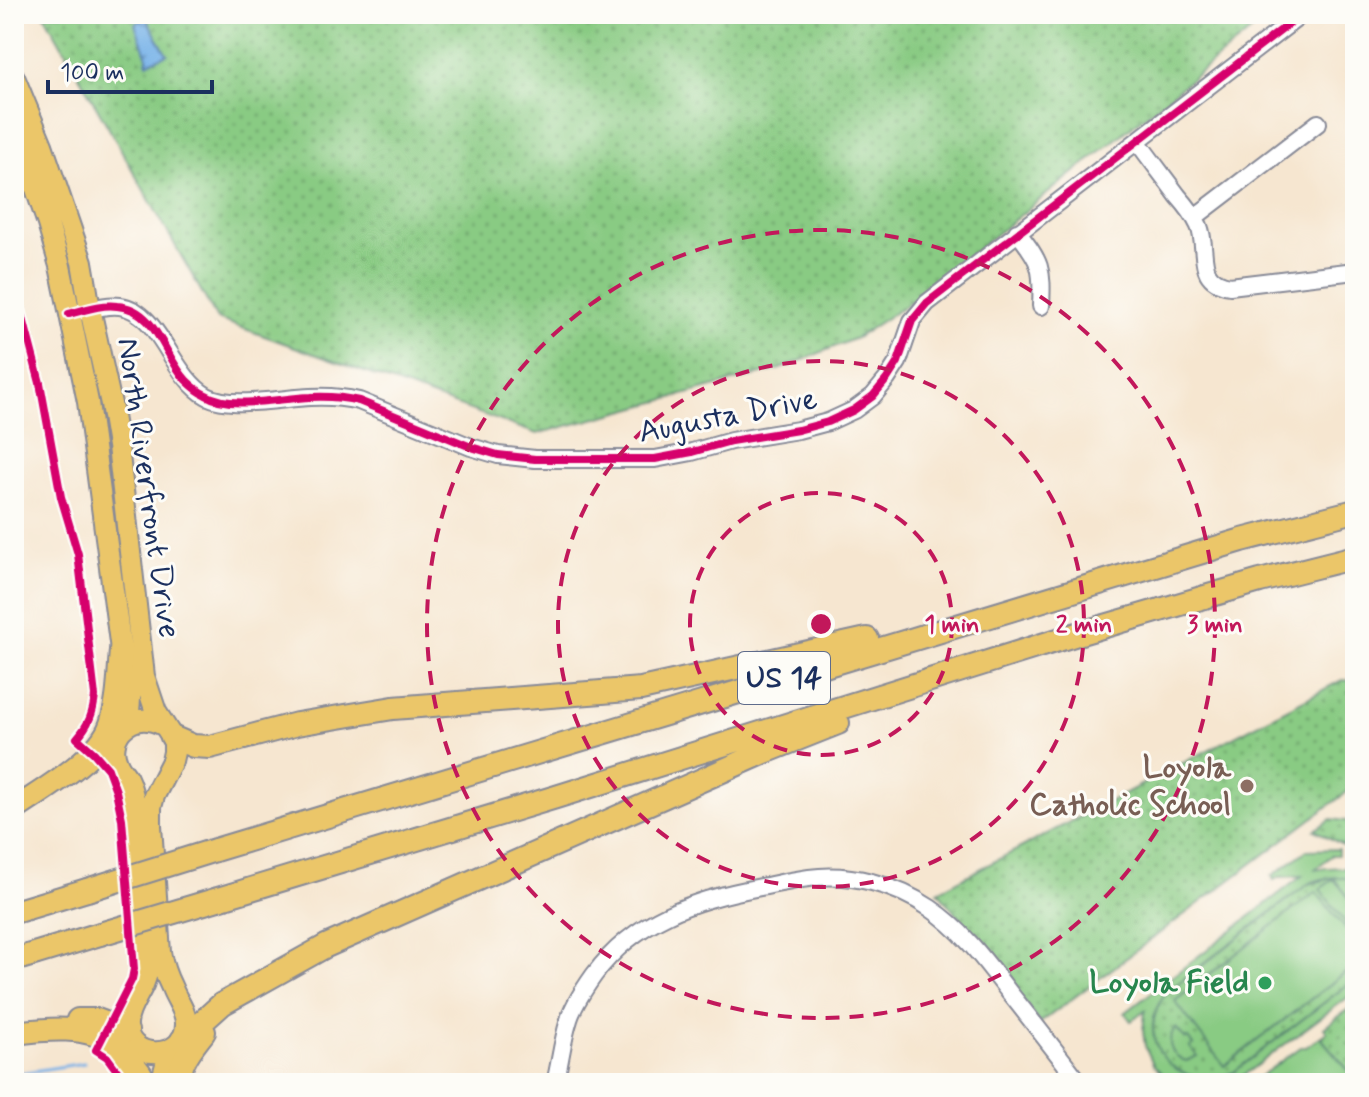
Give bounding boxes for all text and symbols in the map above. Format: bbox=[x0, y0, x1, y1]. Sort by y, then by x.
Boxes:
scale bar bbox=[48, 44, 212, 94]
text: 100 m bbox=[60, 58, 124, 89]
street label: North Riverfront Drive bbox=[106, 335, 190, 641]
street label: Augusta Drive bbox=[635, 378, 821, 454]
centre of rings bbox=[807, 610, 835, 638]
text: 1 min bbox=[924, 610, 980, 641]
text: 2 min bbox=[1056, 610, 1112, 641]
text: 3 min bbox=[1187, 610, 1243, 641]
road number: US 14 bbox=[738, 652, 830, 704]
place label: Loyola Catholic School bbox=[1029, 747, 1232, 826]
marker: Loyola Catholic School bbox=[1238, 777, 1256, 795]
place label: Loyola Field bbox=[1089, 962, 1249, 1004]
marker: Loyola Field bbox=[1256, 974, 1274, 992]

